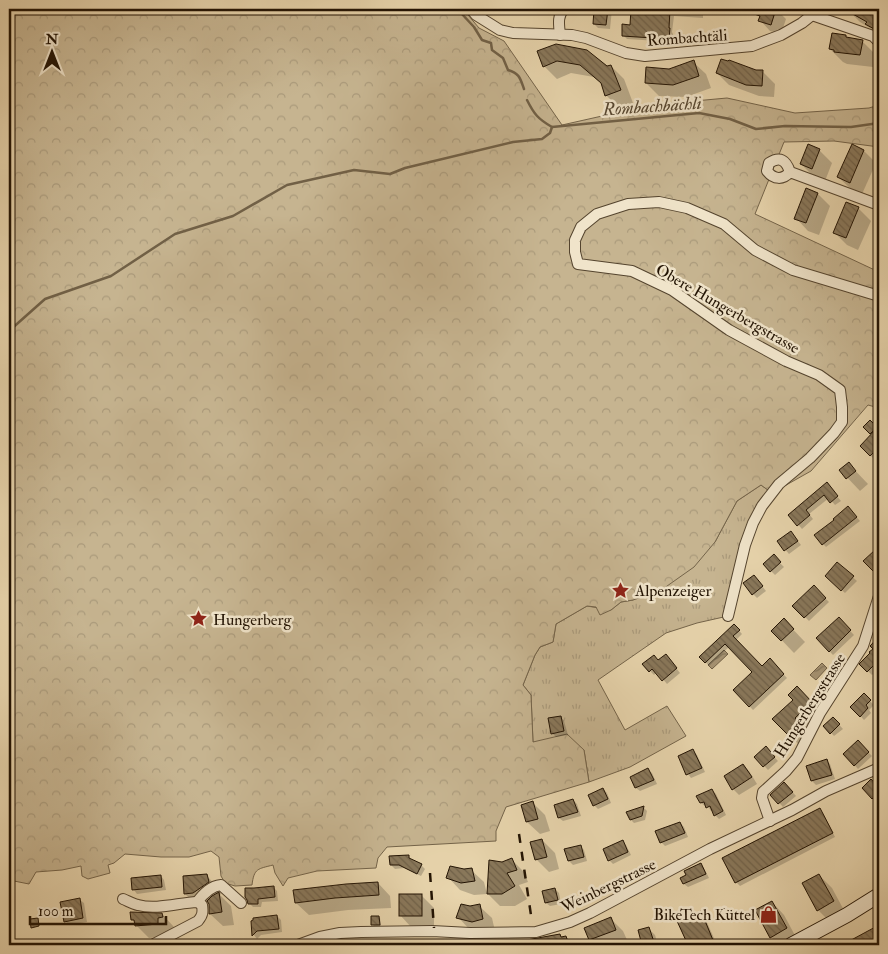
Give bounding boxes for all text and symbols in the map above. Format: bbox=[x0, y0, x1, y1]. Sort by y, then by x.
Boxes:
street label: Rombachtäli bbox=[646, 25, 728, 51]
north arrow bbox=[28, 28, 78, 78]
text: N bbox=[45, 31, 59, 48]
water label: Rombachbächli bbox=[601, 92, 702, 122]
street label: Obere Hungerbergstrasse bbox=[652, 260, 803, 358]
place icon: Alpenzeiger bbox=[611, 580, 631, 600]
place label: Alpenzeiger bbox=[634, 581, 712, 602]
place icon: Hungerberg bbox=[189, 609, 209, 629]
place label: Hungerberg bbox=[213, 610, 292, 630]
street label: Hungerbergstrasse bbox=[770, 649, 850, 761]
street label: Weinbergstrasse bbox=[557, 854, 659, 918]
scale bar bbox=[30, 894, 166, 926]
text: 100 m bbox=[38, 902, 74, 921]
shop icon: BikeTech Küttel bbox=[759, 904, 779, 924]
place label: BikeTech Küttel bbox=[654, 905, 755, 925]

